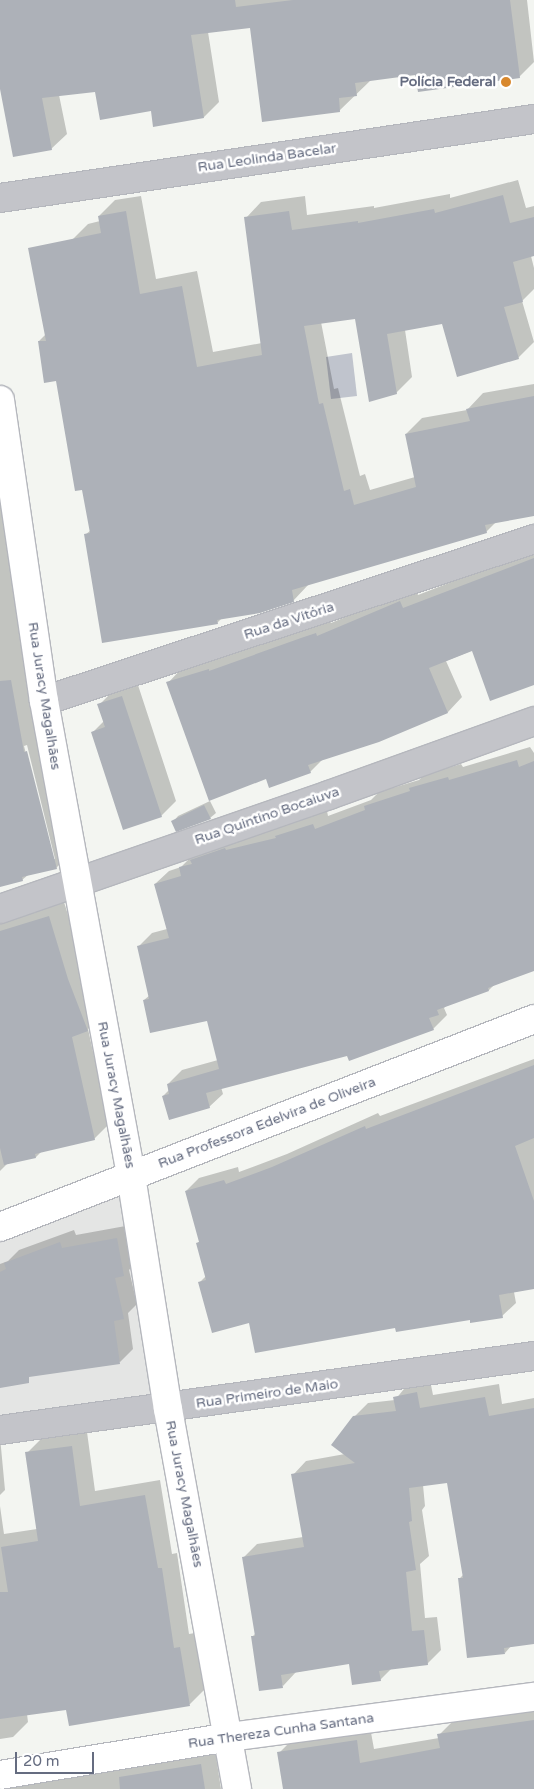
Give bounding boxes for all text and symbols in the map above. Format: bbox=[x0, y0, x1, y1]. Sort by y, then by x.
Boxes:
place label: Polícia Federal bbox=[399, 74, 496, 90]
marker: Polícia Federal bbox=[500, 76, 512, 88]
street label: Rua Leolinda Bacelar bbox=[197, 140, 337, 176]
street label: Rua da Vitória bbox=[242, 599, 336, 643]
street label: Rua Juracy Magalhães bbox=[24, 621, 64, 771]
street label: Rua Quintino Bocaiuva bbox=[192, 783, 342, 849]
street label: Rua Juracy Magalhães bbox=[93, 1020, 139, 1170]
street label: Rua Professora Edelvira de Oliveira bbox=[156, 1074, 378, 1172]
street label: Rua Primeiro de Maio bbox=[195, 1376, 339, 1412]
street label: Rua Juracy Magalhães bbox=[161, 1419, 207, 1569]
street label: Rua Thereza Cunha Santana bbox=[187, 1710, 375, 1752]
scale bar bbox=[18, 1742, 96, 1774]
text: 20 m bbox=[23, 1752, 60, 1770]

